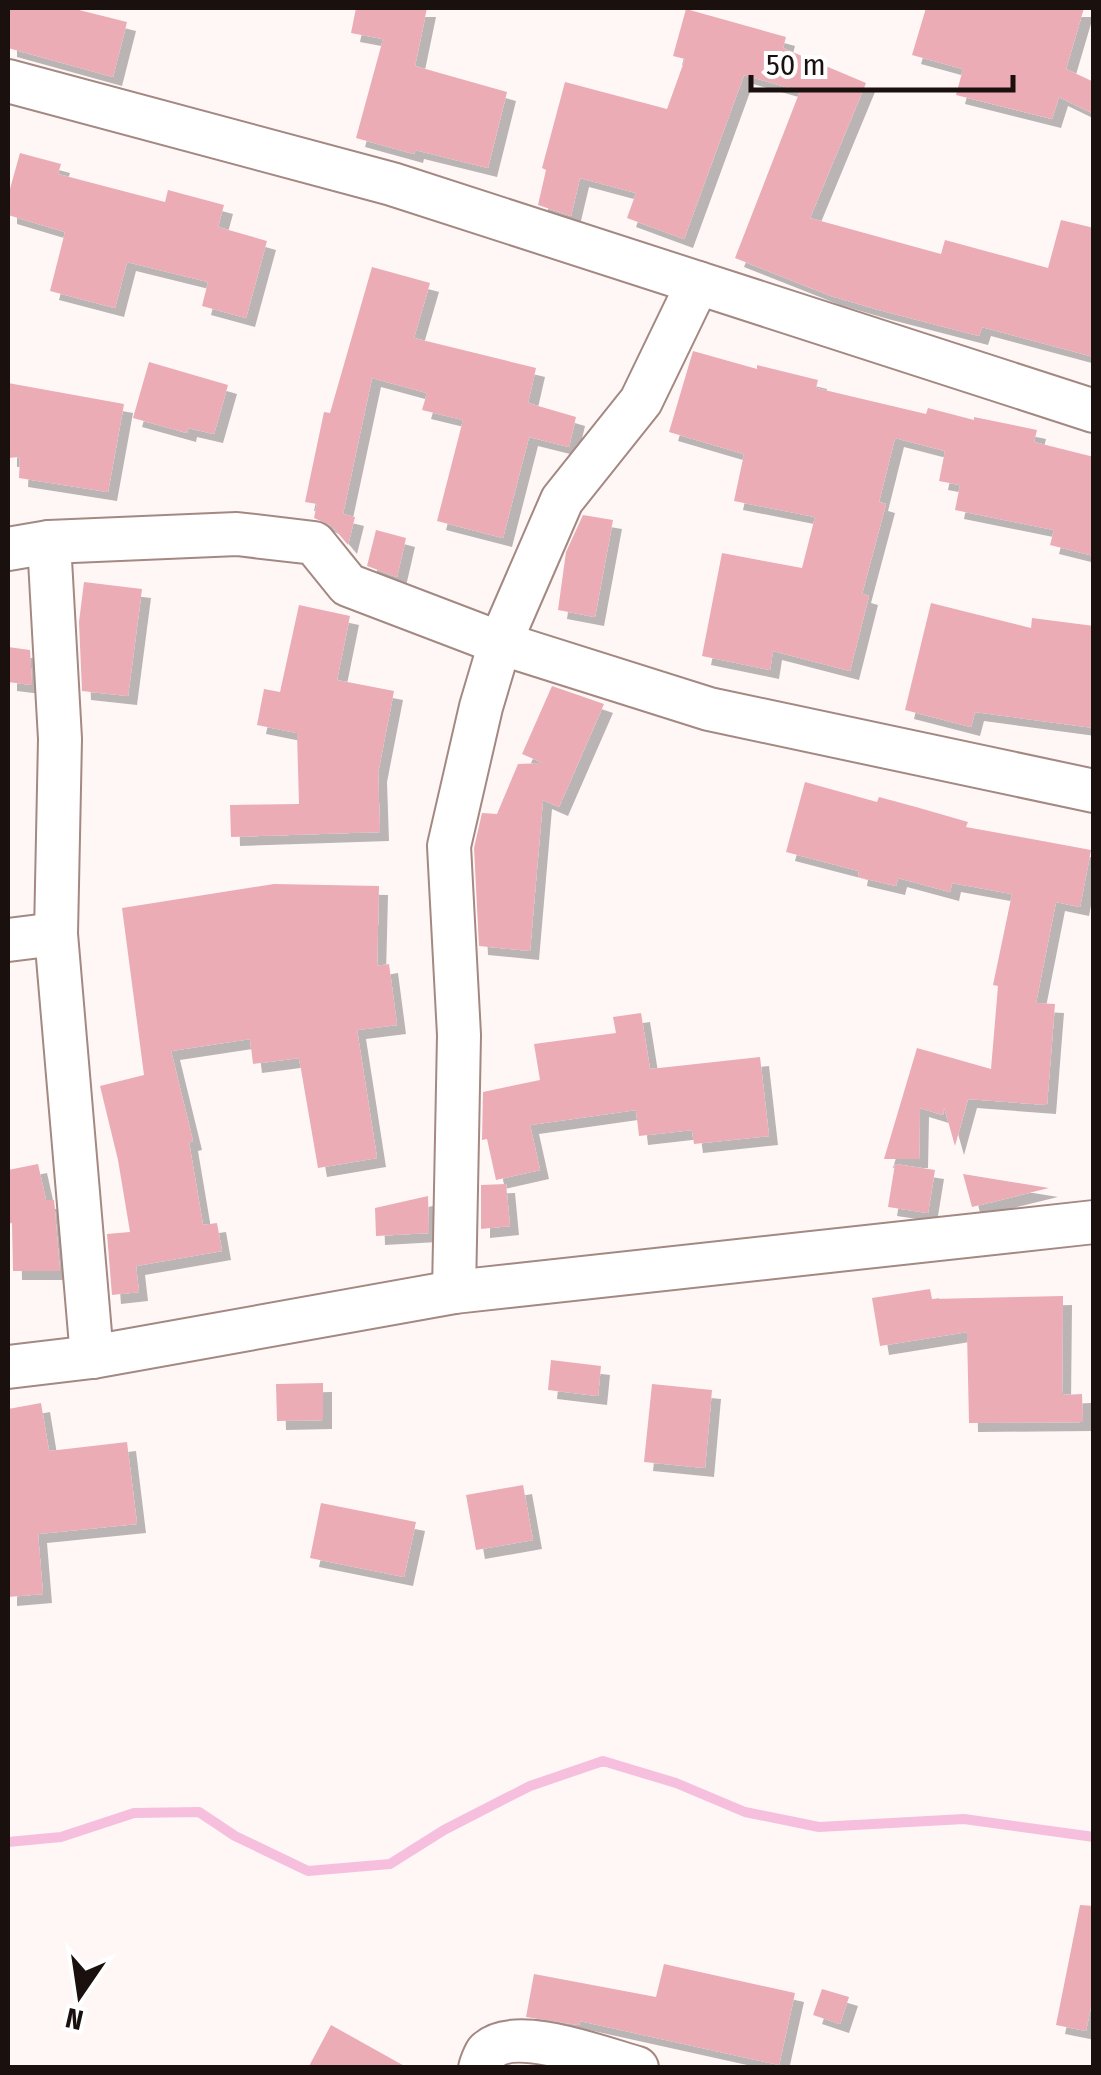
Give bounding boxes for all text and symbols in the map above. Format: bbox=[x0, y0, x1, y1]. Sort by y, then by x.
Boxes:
scale bar bbox=[751, 30, 1014, 92]
text: 50 m bbox=[766, 47, 826, 83]
north arrow bbox=[30, 1945, 130, 2045]
text: N bbox=[63, 2001, 86, 2037]

